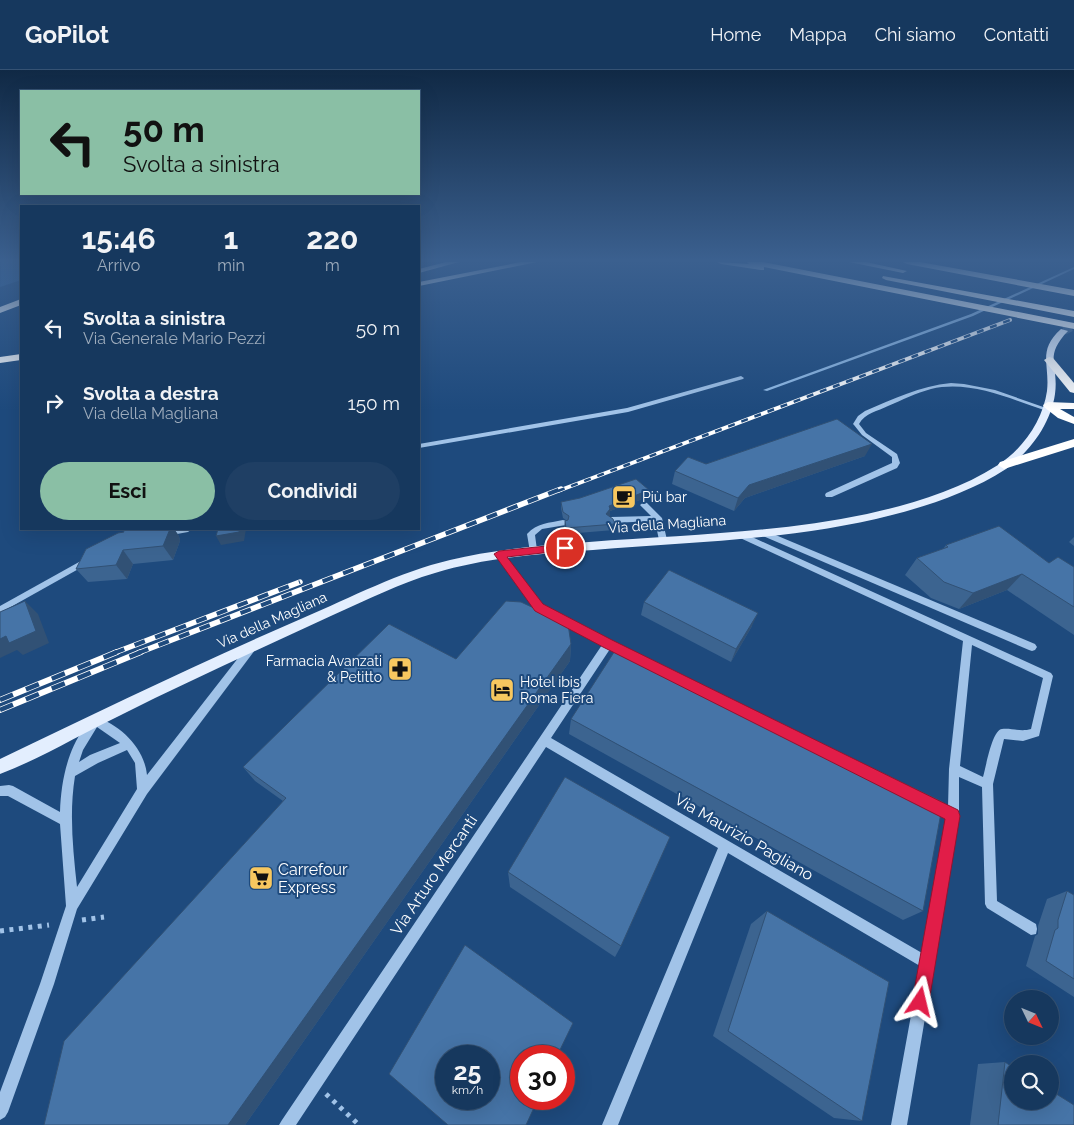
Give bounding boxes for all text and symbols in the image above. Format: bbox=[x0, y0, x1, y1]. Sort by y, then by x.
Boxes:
text: GoPilot bbox=[25, 20, 109, 49]
text: Home bbox=[710, 24, 761, 45]
text: Mappa bbox=[789, 24, 847, 45]
text: Chi siamo bbox=[875, 24, 956, 45]
text: Contatti bbox=[984, 24, 1049, 45]
text: 50 m bbox=[123, 109, 205, 150]
icon: left bbox=[40, 110, 105, 175]
text: Svolta a sinistra bbox=[123, 151, 280, 177]
text: 15:46 bbox=[82, 221, 156, 256]
text: 1 bbox=[224, 221, 238, 256]
text: 220 bbox=[306, 221, 359, 256]
text: Arrivo bbox=[97, 256, 140, 275]
text: min bbox=[217, 256, 245, 275]
text: m bbox=[325, 256, 340, 275]
text: Svolta a sinistra bbox=[83, 307, 225, 329]
icon: left bbox=[40, 314, 68, 342]
text: 50 m bbox=[356, 317, 400, 339]
text: Via Generale Mario Pezzi bbox=[83, 329, 266, 348]
text: Svolta a destra bbox=[83, 382, 219, 404]
icon: right bbox=[40, 389, 68, 417]
text: 150 m bbox=[348, 392, 400, 414]
text: Via della Magliana bbox=[83, 404, 218, 423]
button: Esci bbox=[40, 462, 215, 520]
button: Condividi bbox=[225, 462, 400, 520]
cafe icon: Più bar bbox=[611, 484, 637, 510]
place label: Più bar bbox=[642, 489, 687, 505]
street label: Via della Magliana bbox=[607, 512, 727, 536]
pin bbox=[544, 527, 586, 569]
icon: arrive bbox=[551, 534, 579, 562]
street label: Via della Magliana bbox=[215, 589, 329, 651]
place label: Farmacia Avanzati & Petitto bbox=[266, 653, 382, 685]
pharmacy icon: Farmacia Avanzati & Petitto bbox=[387, 656, 413, 682]
place label: Hotel ibis Roma Fiera bbox=[520, 674, 593, 706]
hotel icon: Hotel ibis Roma Fiera bbox=[489, 677, 515, 703]
street label: Via Maurizio Pagliano bbox=[671, 789, 817, 885]
street label: Via Arturo Mercanti bbox=[387, 811, 481, 939]
place label: Carrefour Express bbox=[278, 860, 348, 897]
supermarket icon: Carrefour Express bbox=[248, 865, 274, 891]
position arrow bbox=[893, 975, 945, 1027]
north arrow bbox=[1004, 990, 1059, 1045]
map controls bbox=[1004, 990, 1059, 1110]
speed limit sign: 30 bbox=[510, 1045, 575, 1110]
button: search bbox=[1004, 1055, 1059, 1110]
text: 25 bbox=[454, 1056, 481, 1086]
text: km/h bbox=[452, 1083, 483, 1097]

